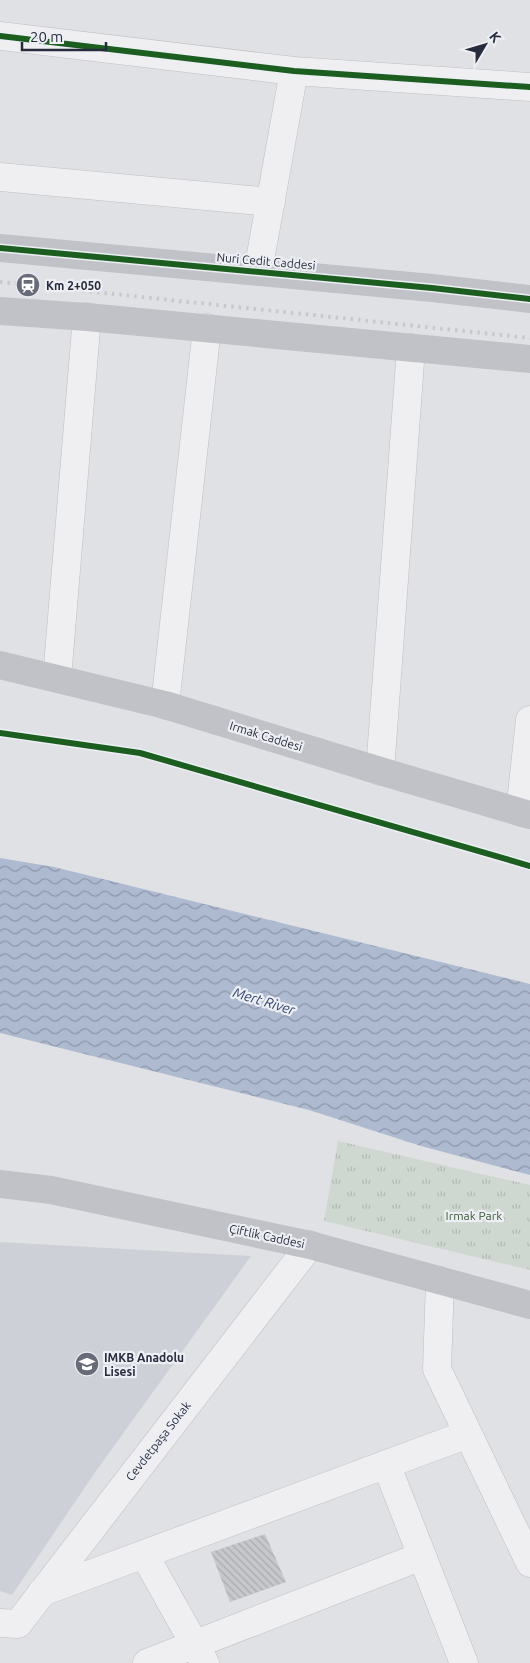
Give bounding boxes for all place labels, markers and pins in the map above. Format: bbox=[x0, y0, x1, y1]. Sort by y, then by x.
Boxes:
station icon: Km 2+050 bbox=[15, 272, 41, 298]
place label: Km 2+050 bbox=[46, 279, 101, 292]
school or university icon: IMKB Anadolu Lisesi bbox=[74, 1351, 100, 1377]
place label: IMKB Anadolu Lisesi bbox=[104, 1351, 184, 1378]

